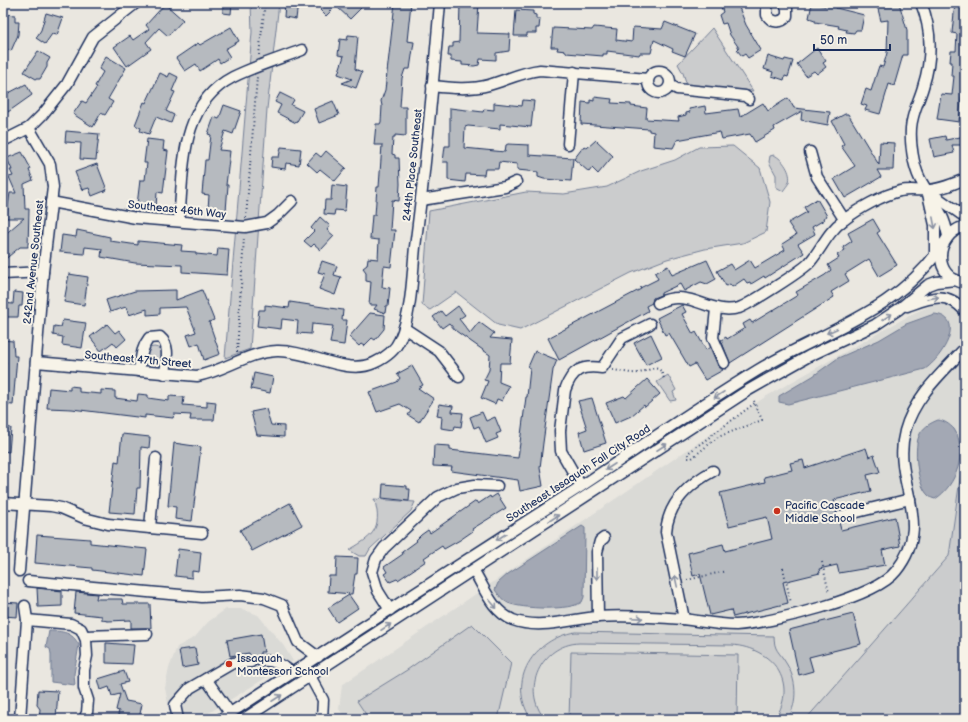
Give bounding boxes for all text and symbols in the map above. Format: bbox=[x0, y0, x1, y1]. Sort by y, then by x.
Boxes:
scale bar bbox=[814, 26, 890, 52]
text: 50 m bbox=[820, 33, 847, 48]
street label: 244th Place Southeast bbox=[400, 108, 425, 222]
street label: Southeast 46th Way bbox=[127, 198, 227, 221]
street label: 242nd Avenue Southeast bbox=[21, 199, 47, 325]
one-way arrow bbox=[931, 216, 939, 229]
one-way arrow bbox=[927, 294, 940, 302]
one-way arrow bbox=[881, 313, 892, 321]
one-way arrow bbox=[826, 328, 838, 335]
street label: Southeast 47th Street bbox=[84, 348, 193, 371]
one-way arrow bbox=[714, 391, 725, 399]
street label: Southeast Issaquah Fall City Road bbox=[504, 422, 653, 525]
one-way arrow bbox=[657, 443, 668, 451]
one-way arrow bbox=[604, 463, 616, 471]
place label: Pacific Cascade Middle School bbox=[785, 499, 865, 525]
marker: Pacific Cascade Middle School bbox=[772, 506, 782, 516]
one-way arrow bbox=[548, 514, 559, 522]
one-way arrow bbox=[495, 534, 507, 542]
one-way arrow bbox=[594, 567, 601, 580]
one-way arrow bbox=[672, 575, 680, 588]
one-way arrow bbox=[489, 599, 498, 610]
one-way arrow bbox=[630, 614, 643, 622]
one-way arrow bbox=[380, 623, 391, 631]
place label: Issaquah Montessori School bbox=[237, 652, 329, 678]
marker: Issaquah Montessori School bbox=[224, 659, 234, 669]
one-way arrow bbox=[271, 694, 282, 702]

